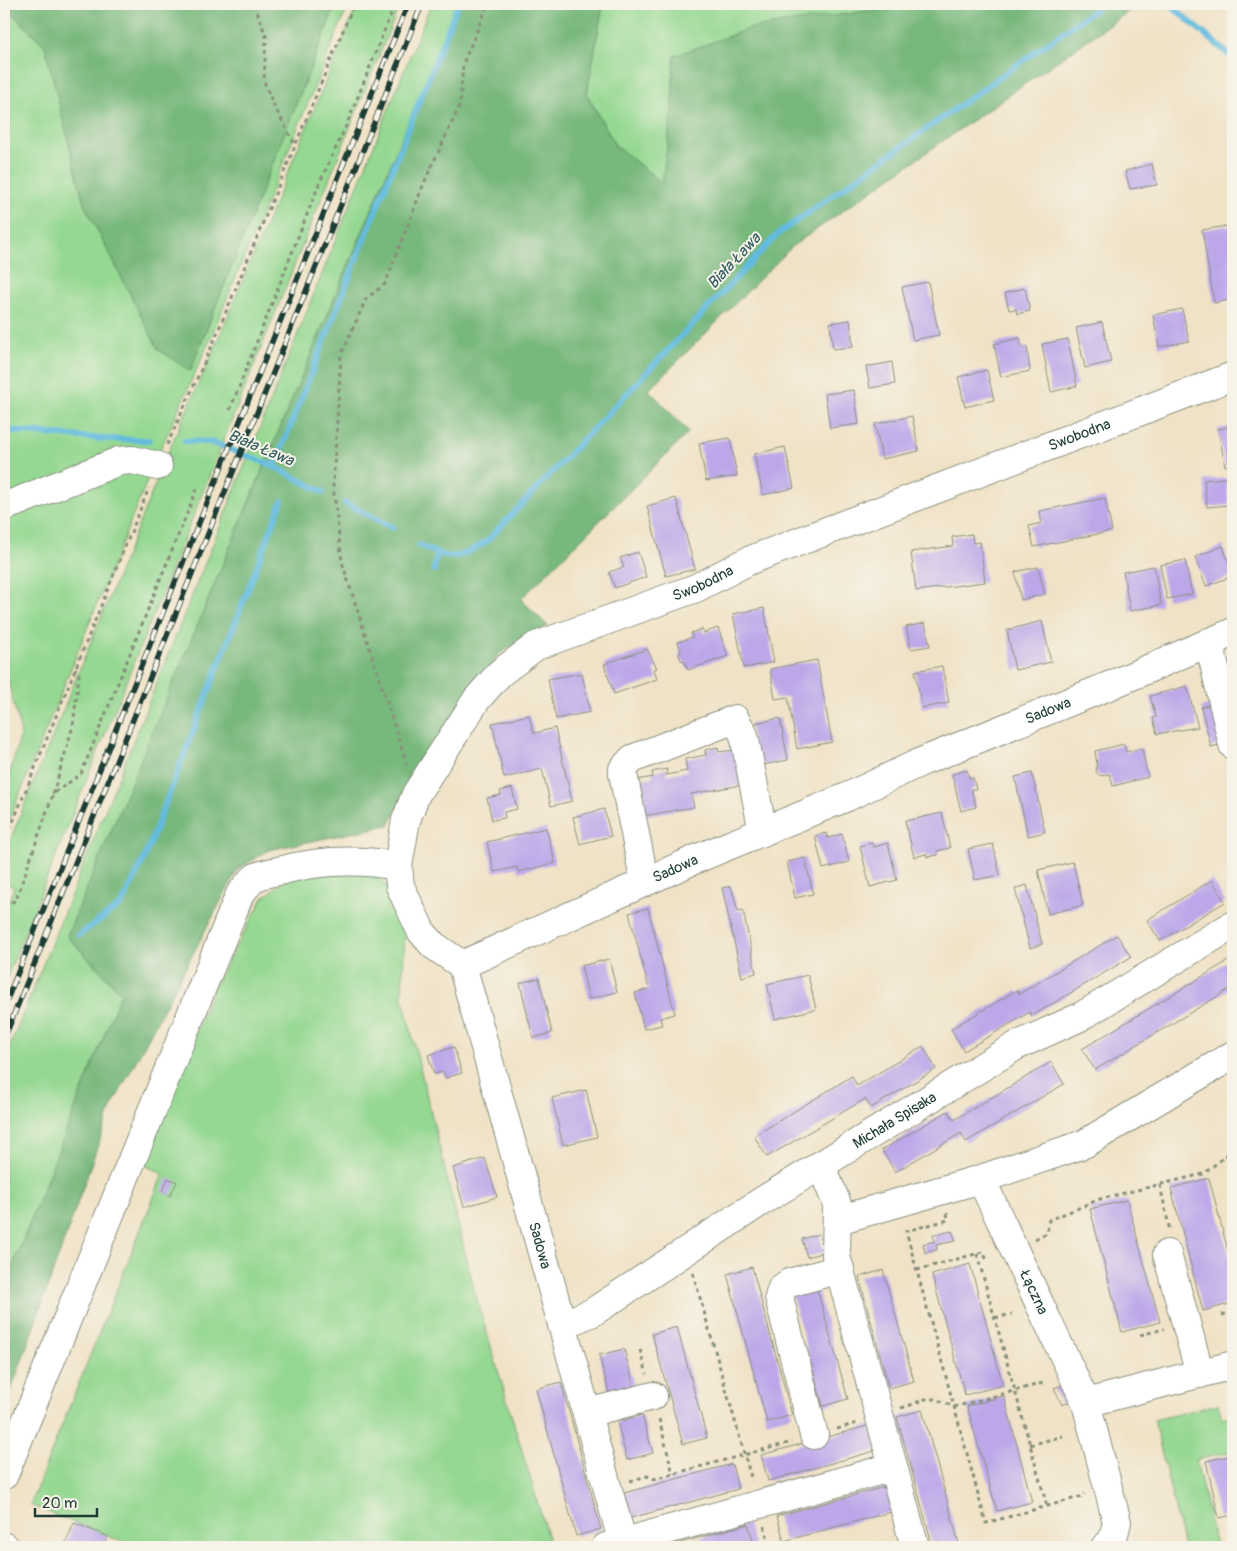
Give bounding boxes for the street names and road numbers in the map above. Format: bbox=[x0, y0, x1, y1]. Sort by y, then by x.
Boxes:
street label: Swobodna bbox=[1045, 414, 1113, 455]
street label: Swobodna bbox=[670, 561, 737, 605]
street label: Sadowa bbox=[1022, 693, 1074, 728]
street label: Sadowa bbox=[649, 850, 701, 887]
street label: Michała Spisaka bbox=[849, 1087, 940, 1153]
street label: Sadowa bbox=[524, 1220, 556, 1271]
street label: Łączna bbox=[1015, 1266, 1053, 1318]

